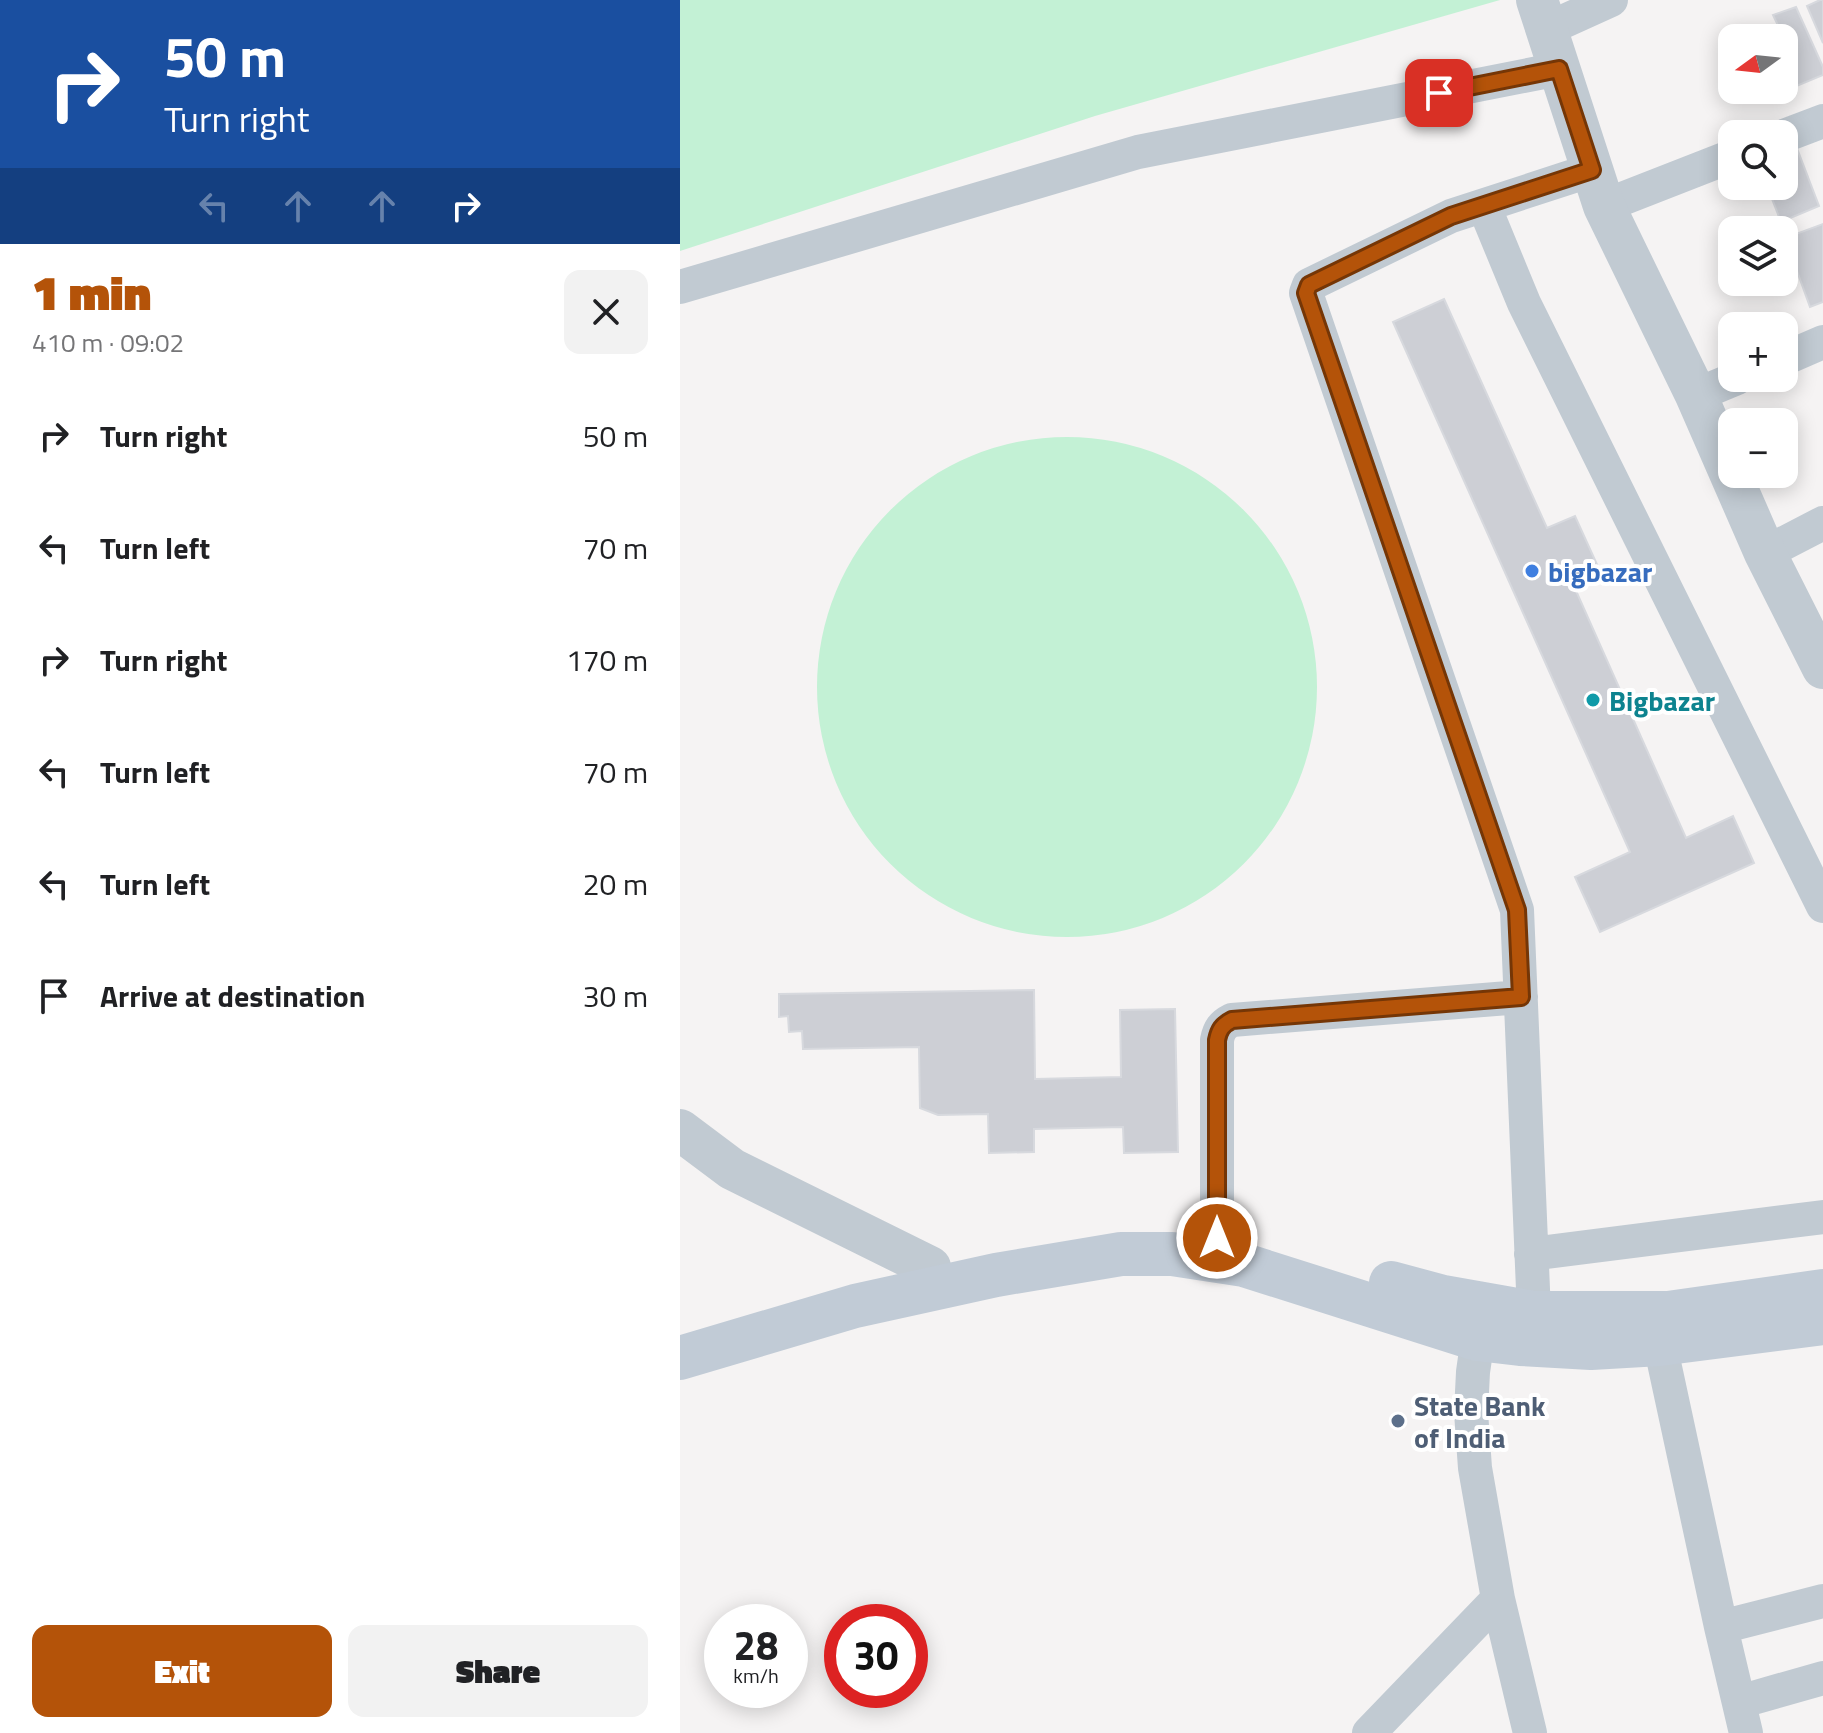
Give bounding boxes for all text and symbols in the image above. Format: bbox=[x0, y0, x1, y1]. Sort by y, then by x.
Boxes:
text: 50 m bbox=[164, 14, 286, 99]
north arrow bbox=[1718, 24, 1798, 104]
map controls bbox=[1718, 24, 1798, 488]
icon: right bbox=[32, 32, 136, 136]
pin bbox=[1405, 59, 1473, 127]
icon: arrive bbox=[1417, 71, 1461, 115]
text: Turn right bbox=[164, 91, 309, 146]
button: search bbox=[1718, 120, 1798, 200]
icon: left bbox=[192, 184, 236, 228]
icon: ahead bbox=[276, 184, 320, 228]
icon: ahead bbox=[360, 184, 404, 228]
icon: right bbox=[444, 184, 488, 228]
button: layers bbox=[1718, 216, 1798, 296]
text: 1 min bbox=[32, 256, 151, 329]
button: close bbox=[564, 270, 648, 354]
button: + bbox=[1718, 312, 1798, 392]
text: 410 m · 09:02 bbox=[32, 323, 184, 362]
button: − bbox=[1718, 408, 1798, 488]
text: Turn right bbox=[100, 413, 228, 459]
text: 50 m bbox=[583, 413, 648, 459]
icon: right bbox=[32, 414, 76, 458]
text: Turn left bbox=[100, 525, 210, 571]
text: 70 m bbox=[583, 525, 648, 571]
icon: left bbox=[32, 526, 76, 570]
place label: bigbazar bbox=[1548, 550, 1652, 593]
marker: bigbazar bbox=[1523, 562, 1541, 580]
text: Turn right bbox=[100, 637, 228, 683]
text: 170 m bbox=[566, 637, 648, 683]
icon: right bbox=[32, 638, 76, 682]
place label: Bigbazar bbox=[1609, 679, 1715, 722]
marker: Bigbazar bbox=[1584, 691, 1602, 709]
text: Turn left bbox=[100, 749, 210, 795]
text: 70 m bbox=[583, 749, 648, 795]
icon: left bbox=[32, 750, 76, 794]
text: Turn left bbox=[100, 861, 210, 907]
text: 20 m bbox=[583, 861, 648, 907]
icon: left bbox=[32, 862, 76, 906]
text: Arrive at destination bbox=[100, 973, 365, 1019]
text: 30 m bbox=[583, 973, 648, 1019]
icon: arrive bbox=[32, 974, 76, 1018]
position arrow bbox=[1175, 1196, 1259, 1280]
place label: State Bank of India bbox=[1414, 1384, 1546, 1459]
marker: State Bank of India bbox=[1389, 1412, 1407, 1430]
speed limit sign: 30 bbox=[824, 1604, 928, 1708]
text: 28 bbox=[734, 1615, 778, 1676]
button: Exit bbox=[32, 1625, 332, 1717]
button: Share bbox=[348, 1625, 648, 1717]
text: km/h bbox=[733, 1660, 779, 1691]

